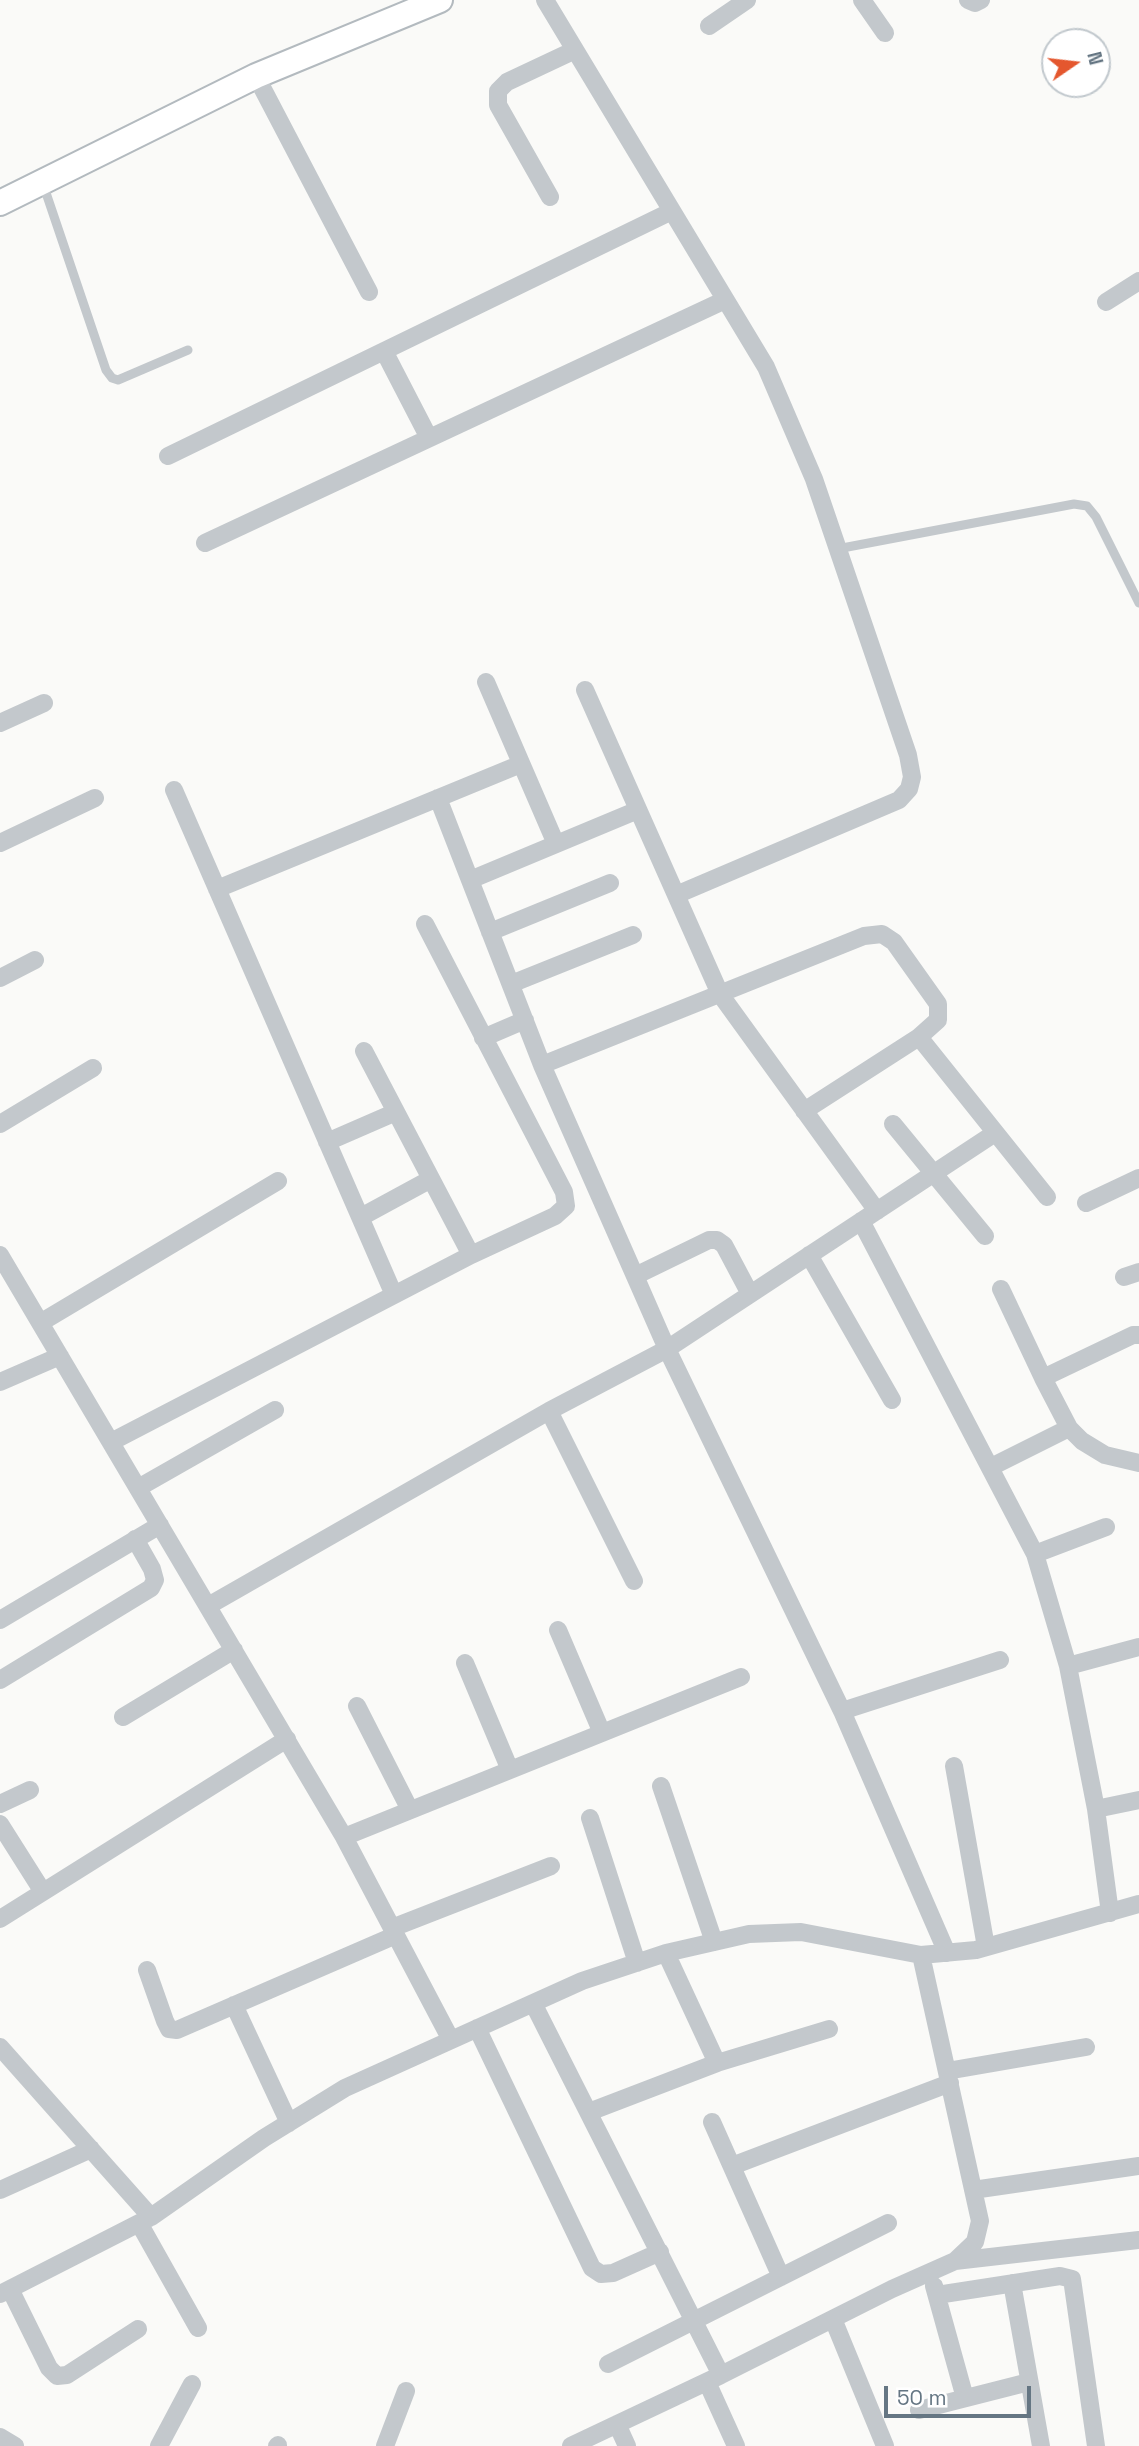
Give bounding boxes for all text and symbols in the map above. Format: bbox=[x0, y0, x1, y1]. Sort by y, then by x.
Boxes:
north arrow bbox=[1041, 28, 1111, 98]
text: N bbox=[1081, 49, 1109, 67]
scale bar bbox=[887, 2372, 1034, 2416]
text: 50 m bbox=[897, 2384, 947, 2411]

